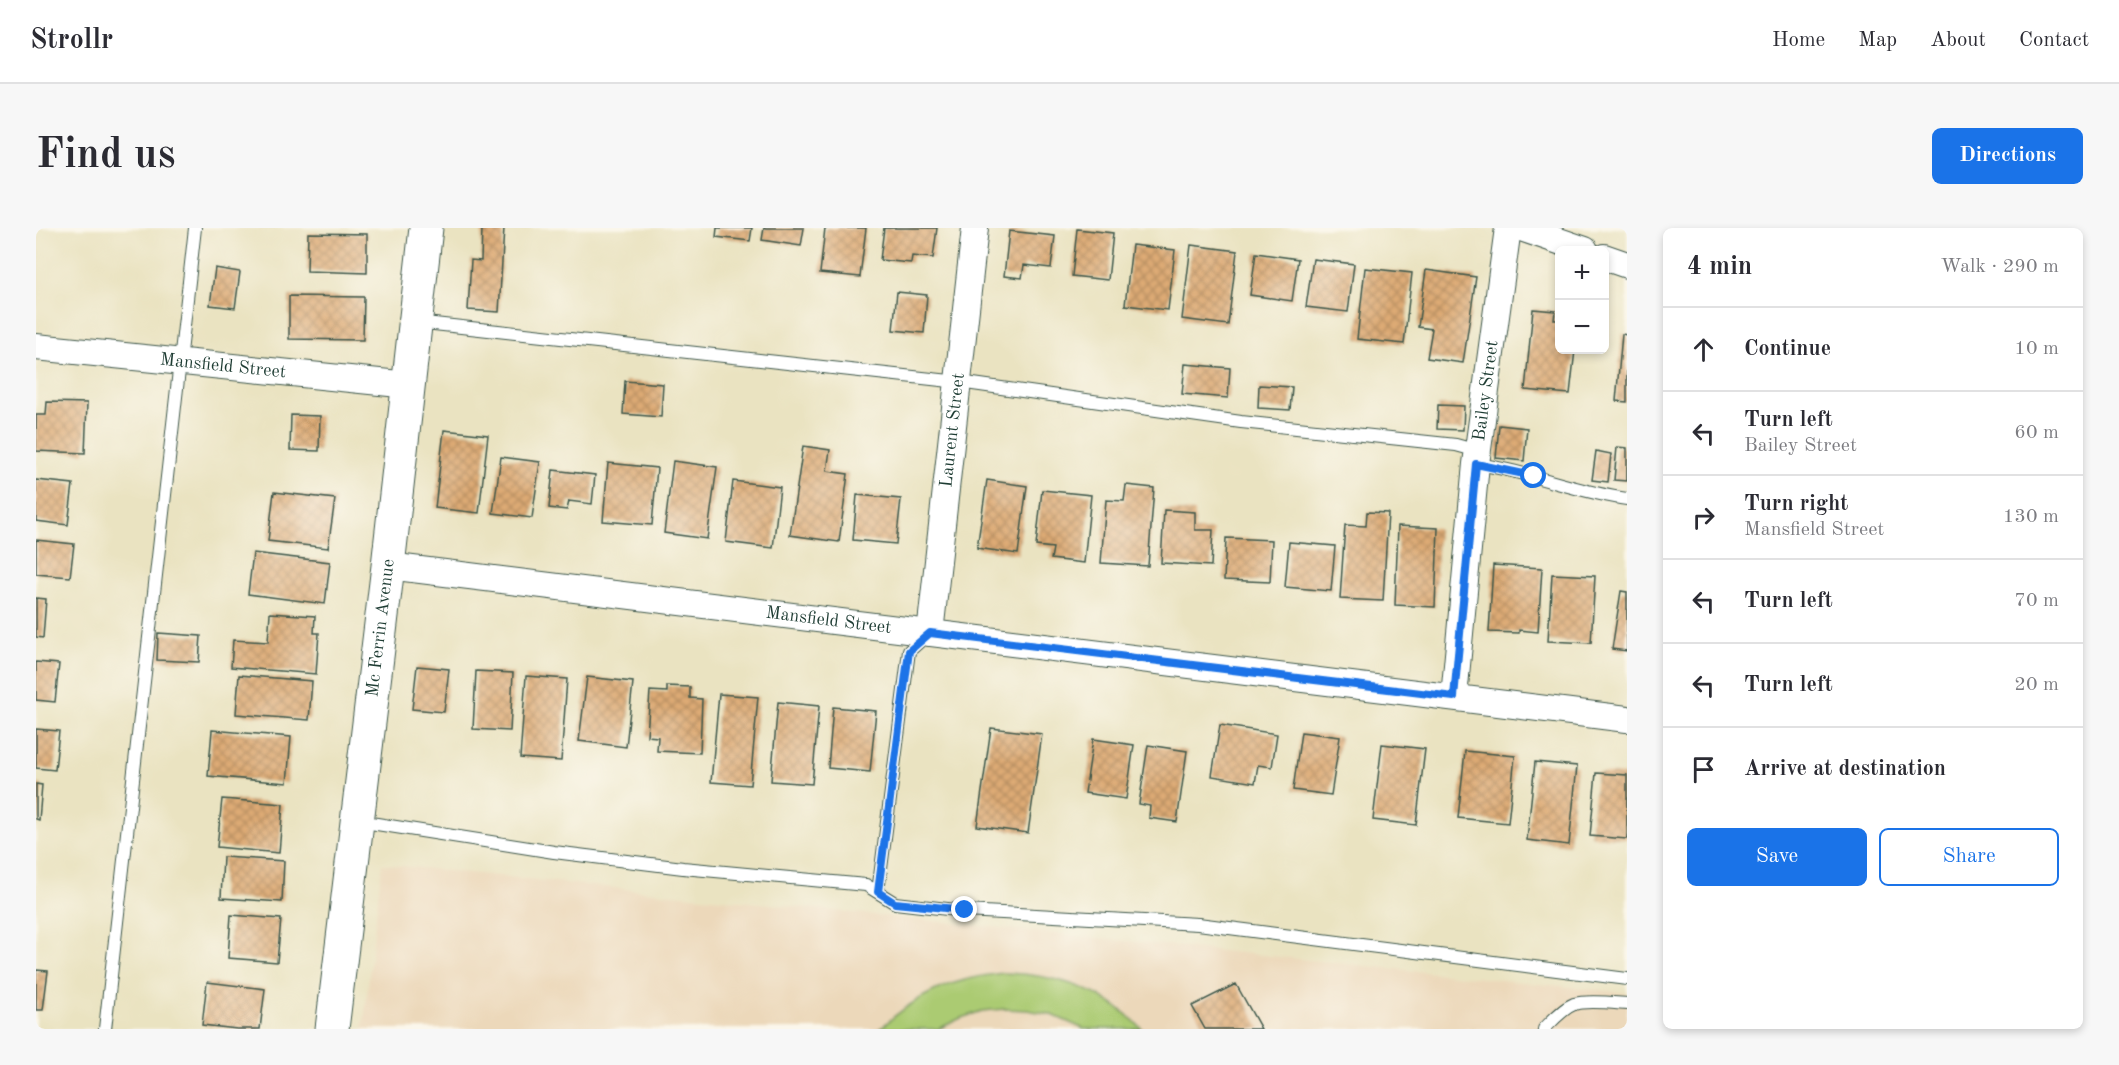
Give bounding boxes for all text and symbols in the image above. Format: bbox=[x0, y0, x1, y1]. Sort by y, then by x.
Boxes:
text: Strollr bbox=[30, 27, 113, 55]
text: Home bbox=[1772, 30, 1825, 51]
text: Map bbox=[1858, 30, 1897, 51]
text: About bbox=[1930, 30, 1986, 51]
text: Contact bbox=[2019, 30, 2089, 51]
button: Directions bbox=[1932, 128, 2083, 184]
text: Find us bbox=[36, 135, 175, 177]
map controls bbox=[1555, 246, 1609, 354]
button: + bbox=[1555, 246, 1609, 300]
text: 4 min bbox=[1687, 254, 1752, 280]
text: Walk · 290 m bbox=[1940, 257, 2059, 277]
button: − bbox=[1555, 300, 1609, 354]
icon: ahead bbox=[1687, 333, 1720, 366]
text: Continue bbox=[1744, 338, 1831, 360]
street label: Bailey Street bbox=[1470, 339, 1502, 442]
text: 10 m bbox=[2014, 339, 2059, 359]
street label: Mansfield Street bbox=[159, 351, 287, 381]
street label: Laurent Street bbox=[937, 372, 968, 488]
text: Turn left bbox=[1744, 409, 1833, 431]
icon: left bbox=[1687, 417, 1720, 450]
text: 60 m bbox=[2014, 423, 2059, 443]
text: Bailey Street bbox=[1744, 436, 1857, 456]
route start bbox=[1520, 462, 1546, 488]
text: Turn right bbox=[1744, 493, 1848, 515]
icon: right bbox=[1687, 501, 1720, 534]
text: 130 m bbox=[2003, 507, 2059, 527]
text: Mansfield Street bbox=[1744, 520, 1884, 540]
street label: Mc Ferrin Avenue bbox=[363, 558, 398, 698]
icon: left bbox=[1687, 585, 1720, 618]
text: Turn left bbox=[1744, 590, 1833, 612]
text: 70 m bbox=[2014, 591, 2059, 611]
street label: Mansfield Street bbox=[765, 604, 893, 637]
icon: left bbox=[1687, 669, 1720, 702]
text: Turn left bbox=[1744, 674, 1833, 696]
text: 20 m bbox=[2014, 675, 2059, 695]
icon: arrive bbox=[1687, 753, 1720, 786]
text: Arrive at destination bbox=[1744, 758, 1946, 780]
button: Save bbox=[1687, 828, 1867, 886]
button: Share bbox=[1879, 828, 2059, 886]
route end bbox=[951, 896, 977, 922]

